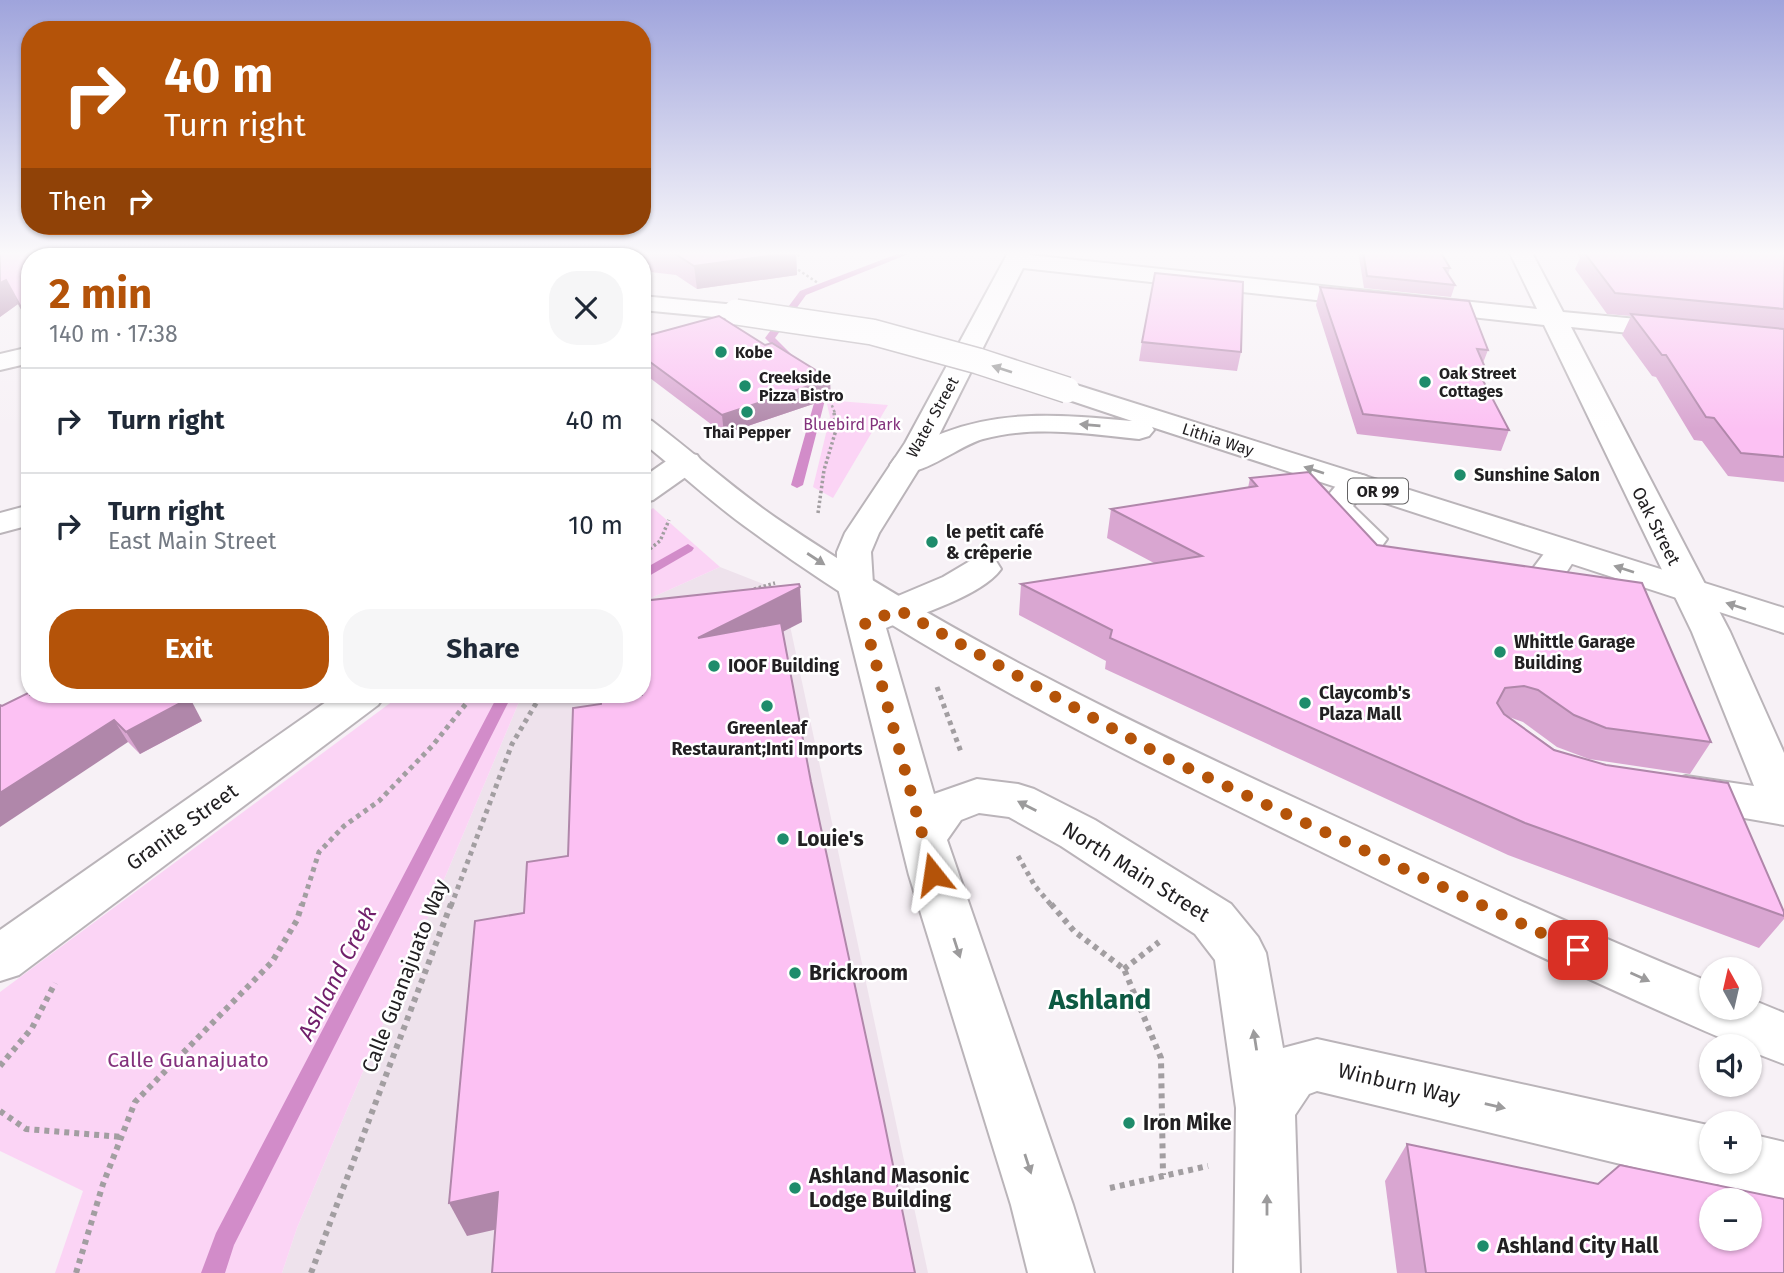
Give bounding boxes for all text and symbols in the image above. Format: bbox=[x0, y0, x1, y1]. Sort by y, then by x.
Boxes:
text: 40 m bbox=[164, 46, 273, 105]
icon: right bbox=[49, 49, 140, 140]
text: Turn right bbox=[164, 106, 306, 144]
icon: right bbox=[121, 182, 159, 220]
text: Then bbox=[49, 186, 107, 217]
text: 2 min bbox=[49, 269, 152, 319]
button: close bbox=[549, 271, 623, 345]
text: 140 m · 17:38 bbox=[49, 320, 178, 348]
place label: Kobe bbox=[735, 343, 773, 362]
marker: Kobe bbox=[713, 344, 729, 360]
one-way arrow bbox=[991, 363, 1012, 374]
place label: Oak Street Cottages bbox=[1439, 364, 1517, 401]
place label: Creekside Pizza Bistro bbox=[759, 368, 844, 405]
street label: Water Street bbox=[902, 373, 963, 461]
marker: Oak Street Cottages bbox=[1417, 374, 1433, 390]
marker: Creekside Pizza Bistro bbox=[737, 378, 753, 394]
icon: right bbox=[49, 402, 87, 440]
marker: Thai Pepper bbox=[739, 404, 755, 420]
text: Turn right bbox=[108, 405, 225, 436]
text: 40 m bbox=[565, 405, 623, 436]
park label: Bluebird Park bbox=[803, 415, 902, 434]
one-way arrow bbox=[1079, 419, 1101, 430]
street label: Lithia Way bbox=[1180, 419, 1256, 460]
place label: Thai Pepper bbox=[703, 423, 791, 442]
one-way arrow bbox=[1303, 464, 1324, 475]
place label: Sunshine Salon bbox=[1474, 464, 1600, 486]
marker: Sunshine Salon bbox=[1452, 467, 1468, 483]
road number: OR 99 bbox=[1348, 478, 1408, 504]
street label: Oak Street bbox=[1627, 483, 1685, 569]
text: Turn right bbox=[108, 496, 225, 527]
icon: right bbox=[49, 507, 87, 545]
text: 10 m bbox=[568, 510, 623, 541]
place label: le petit café & crêperie bbox=[946, 521, 1044, 564]
text: East Main Street bbox=[108, 527, 276, 555]
marker: le petit café & crêperie bbox=[924, 534, 940, 550]
one-way arrow bbox=[806, 552, 826, 565]
one-way arrow bbox=[1613, 563, 1634, 574]
one-way arrow bbox=[1726, 600, 1747, 610]
button: Exit bbox=[49, 609, 329, 689]
button: Share bbox=[343, 609, 623, 689]
place label: Whittle Garage Building bbox=[1514, 631, 1635, 674]
marker: Whittle Garage Building bbox=[1492, 644, 1508, 660]
place label: IOOF Building bbox=[728, 655, 839, 677]
marker: IOOF Building bbox=[706, 658, 722, 674]
place label: Claycomb's Plaza Mall bbox=[1319, 682, 1411, 725]
marker: Claycomb's Plaza Mall bbox=[1297, 695, 1313, 711]
marker: Greenleaf Restaurant;Inti Imports bbox=[759, 698, 775, 714]
place label: Greenleaf Restaurant;Inti Imports bbox=[671, 717, 863, 760]
street label: Granite Street bbox=[121, 778, 243, 876]
one-way arrow bbox=[1017, 801, 1037, 812]
street label: North Main Street bbox=[1058, 816, 1215, 928]
place label: Louie's bbox=[797, 826, 864, 852]
marker: Louie's bbox=[775, 831, 791, 847]
position arrow bbox=[896, 837, 970, 911]
street label: Calle Guanajuato Way bbox=[356, 875, 454, 1076]
water label: Ashland Creek bbox=[291, 902, 383, 1045]
pin bbox=[1548, 920, 1608, 980]
icon: arrive bbox=[1559, 931, 1597, 969]
one-way arrow bbox=[953, 938, 963, 959]
north arrow bbox=[1699, 957, 1762, 1020]
map controls bbox=[1699, 957, 1762, 1251]
place label: Brickroom bbox=[809, 960, 908, 986]
marker: Brickroom bbox=[787, 965, 803, 981]
one-way arrow bbox=[1630, 971, 1650, 983]
district label: Ashland bbox=[1048, 983, 1151, 1016]
one-way arrow bbox=[1249, 1029, 1260, 1051]
button: sound bbox=[1699, 1034, 1762, 1097]
park label: Calle Guanajuato bbox=[107, 1047, 269, 1073]
street label: Winburn Way bbox=[1335, 1057, 1463, 1111]
one-way arrow bbox=[1484, 1101, 1506, 1112]
place label: Iron Mike bbox=[1143, 1110, 1232, 1136]
button: + bbox=[1699, 1111, 1762, 1174]
marker: Iron Mike bbox=[1121, 1115, 1137, 1131]
one-way arrow bbox=[1024, 1154, 1034, 1175]
place label: Ashland Masonic Lodge Building bbox=[808, 1163, 969, 1213]
marker: Ashland Masonic Lodge Building bbox=[787, 1180, 803, 1196]
button: − bbox=[1699, 1188, 1762, 1251]
one-way arrow bbox=[1261, 1194, 1273, 1216]
place label: Ashland City Hall bbox=[1496, 1233, 1659, 1259]
marker: Ashland City Hall bbox=[1475, 1238, 1491, 1254]

